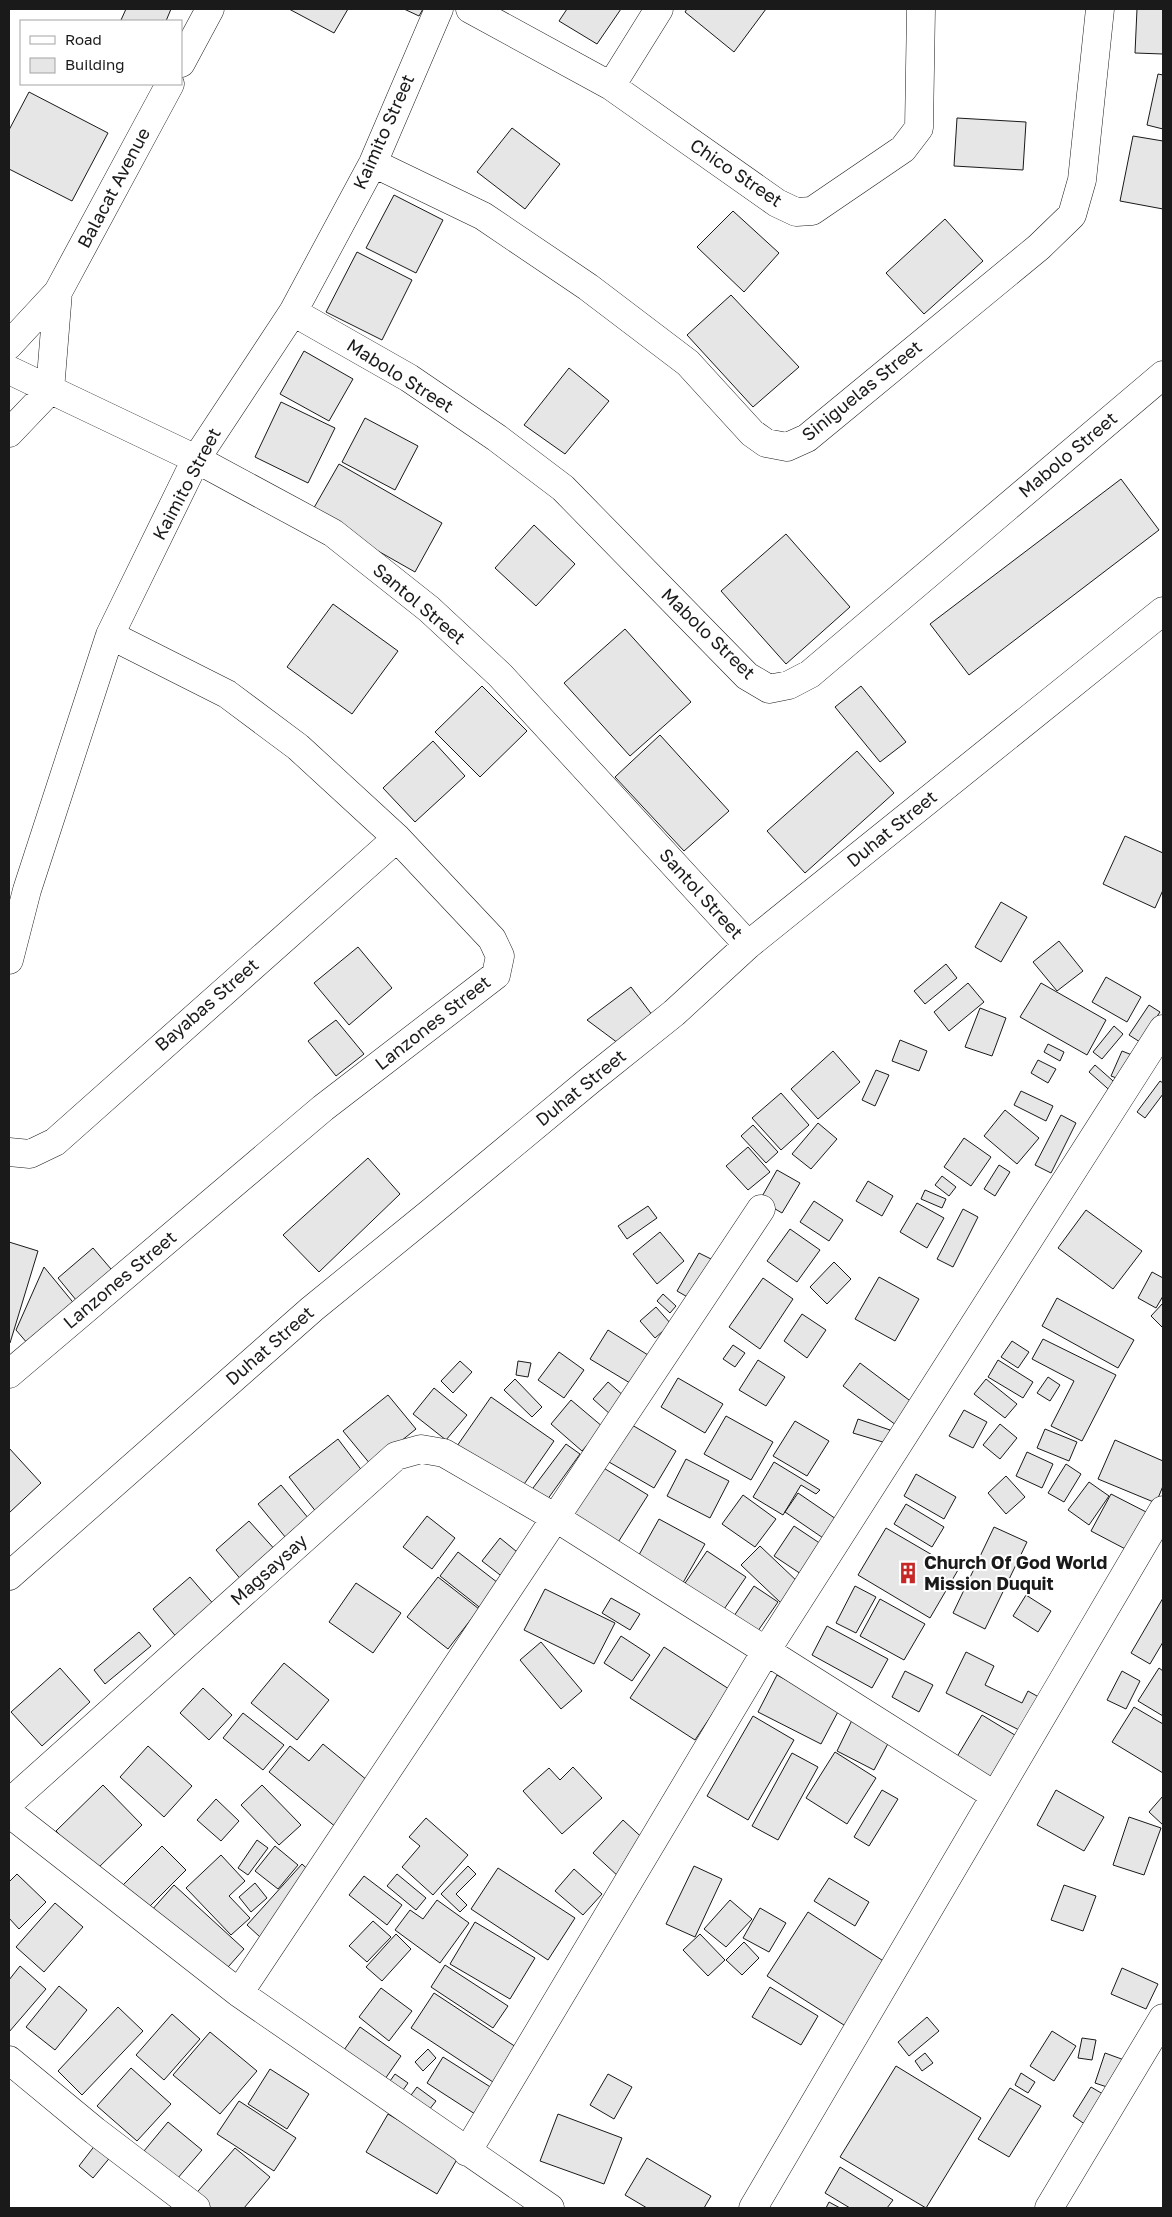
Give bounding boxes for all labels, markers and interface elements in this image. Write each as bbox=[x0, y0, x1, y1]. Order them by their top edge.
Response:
legend bbox=[20, 20, 182, 85]
text: Road bbox=[65, 30, 102, 48]
text: Building bbox=[65, 55, 125, 73]
street label: Kaimito Street bbox=[348, 71, 418, 193]
street label: Balacat Avenue bbox=[72, 124, 154, 252]
street label: Chico Street bbox=[686, 133, 787, 211]
street label: Mabolo Street bbox=[343, 334, 458, 417]
street label: Siniguelas Street bbox=[797, 335, 926, 445]
street label: Mabolo Street bbox=[1014, 407, 1121, 502]
street label: Kaimito Street bbox=[147, 424, 225, 543]
street label: Santol Street bbox=[369, 558, 470, 648]
street label: Mabolo Street bbox=[657, 583, 760, 683]
street label: Duhat Street bbox=[842, 785, 941, 871]
street label: Santol Street bbox=[655, 844, 748, 943]
street label: Bayabas Street bbox=[150, 953, 263, 1055]
street label: Lanzones Street bbox=[370, 970, 495, 1074]
street label: Duhat Street bbox=[531, 1044, 630, 1130]
street label: Lanzones Street bbox=[58, 1226, 180, 1333]
street label: Duhat Street bbox=[221, 1301, 318, 1389]
street label: Magsaysay bbox=[225, 1529, 311, 1609]
place label: Church Of God World Mission Duquit bbox=[924, 1551, 1107, 1594]
building icon: Church Of God World Mission Duquit bbox=[895, 1560, 921, 1586]

